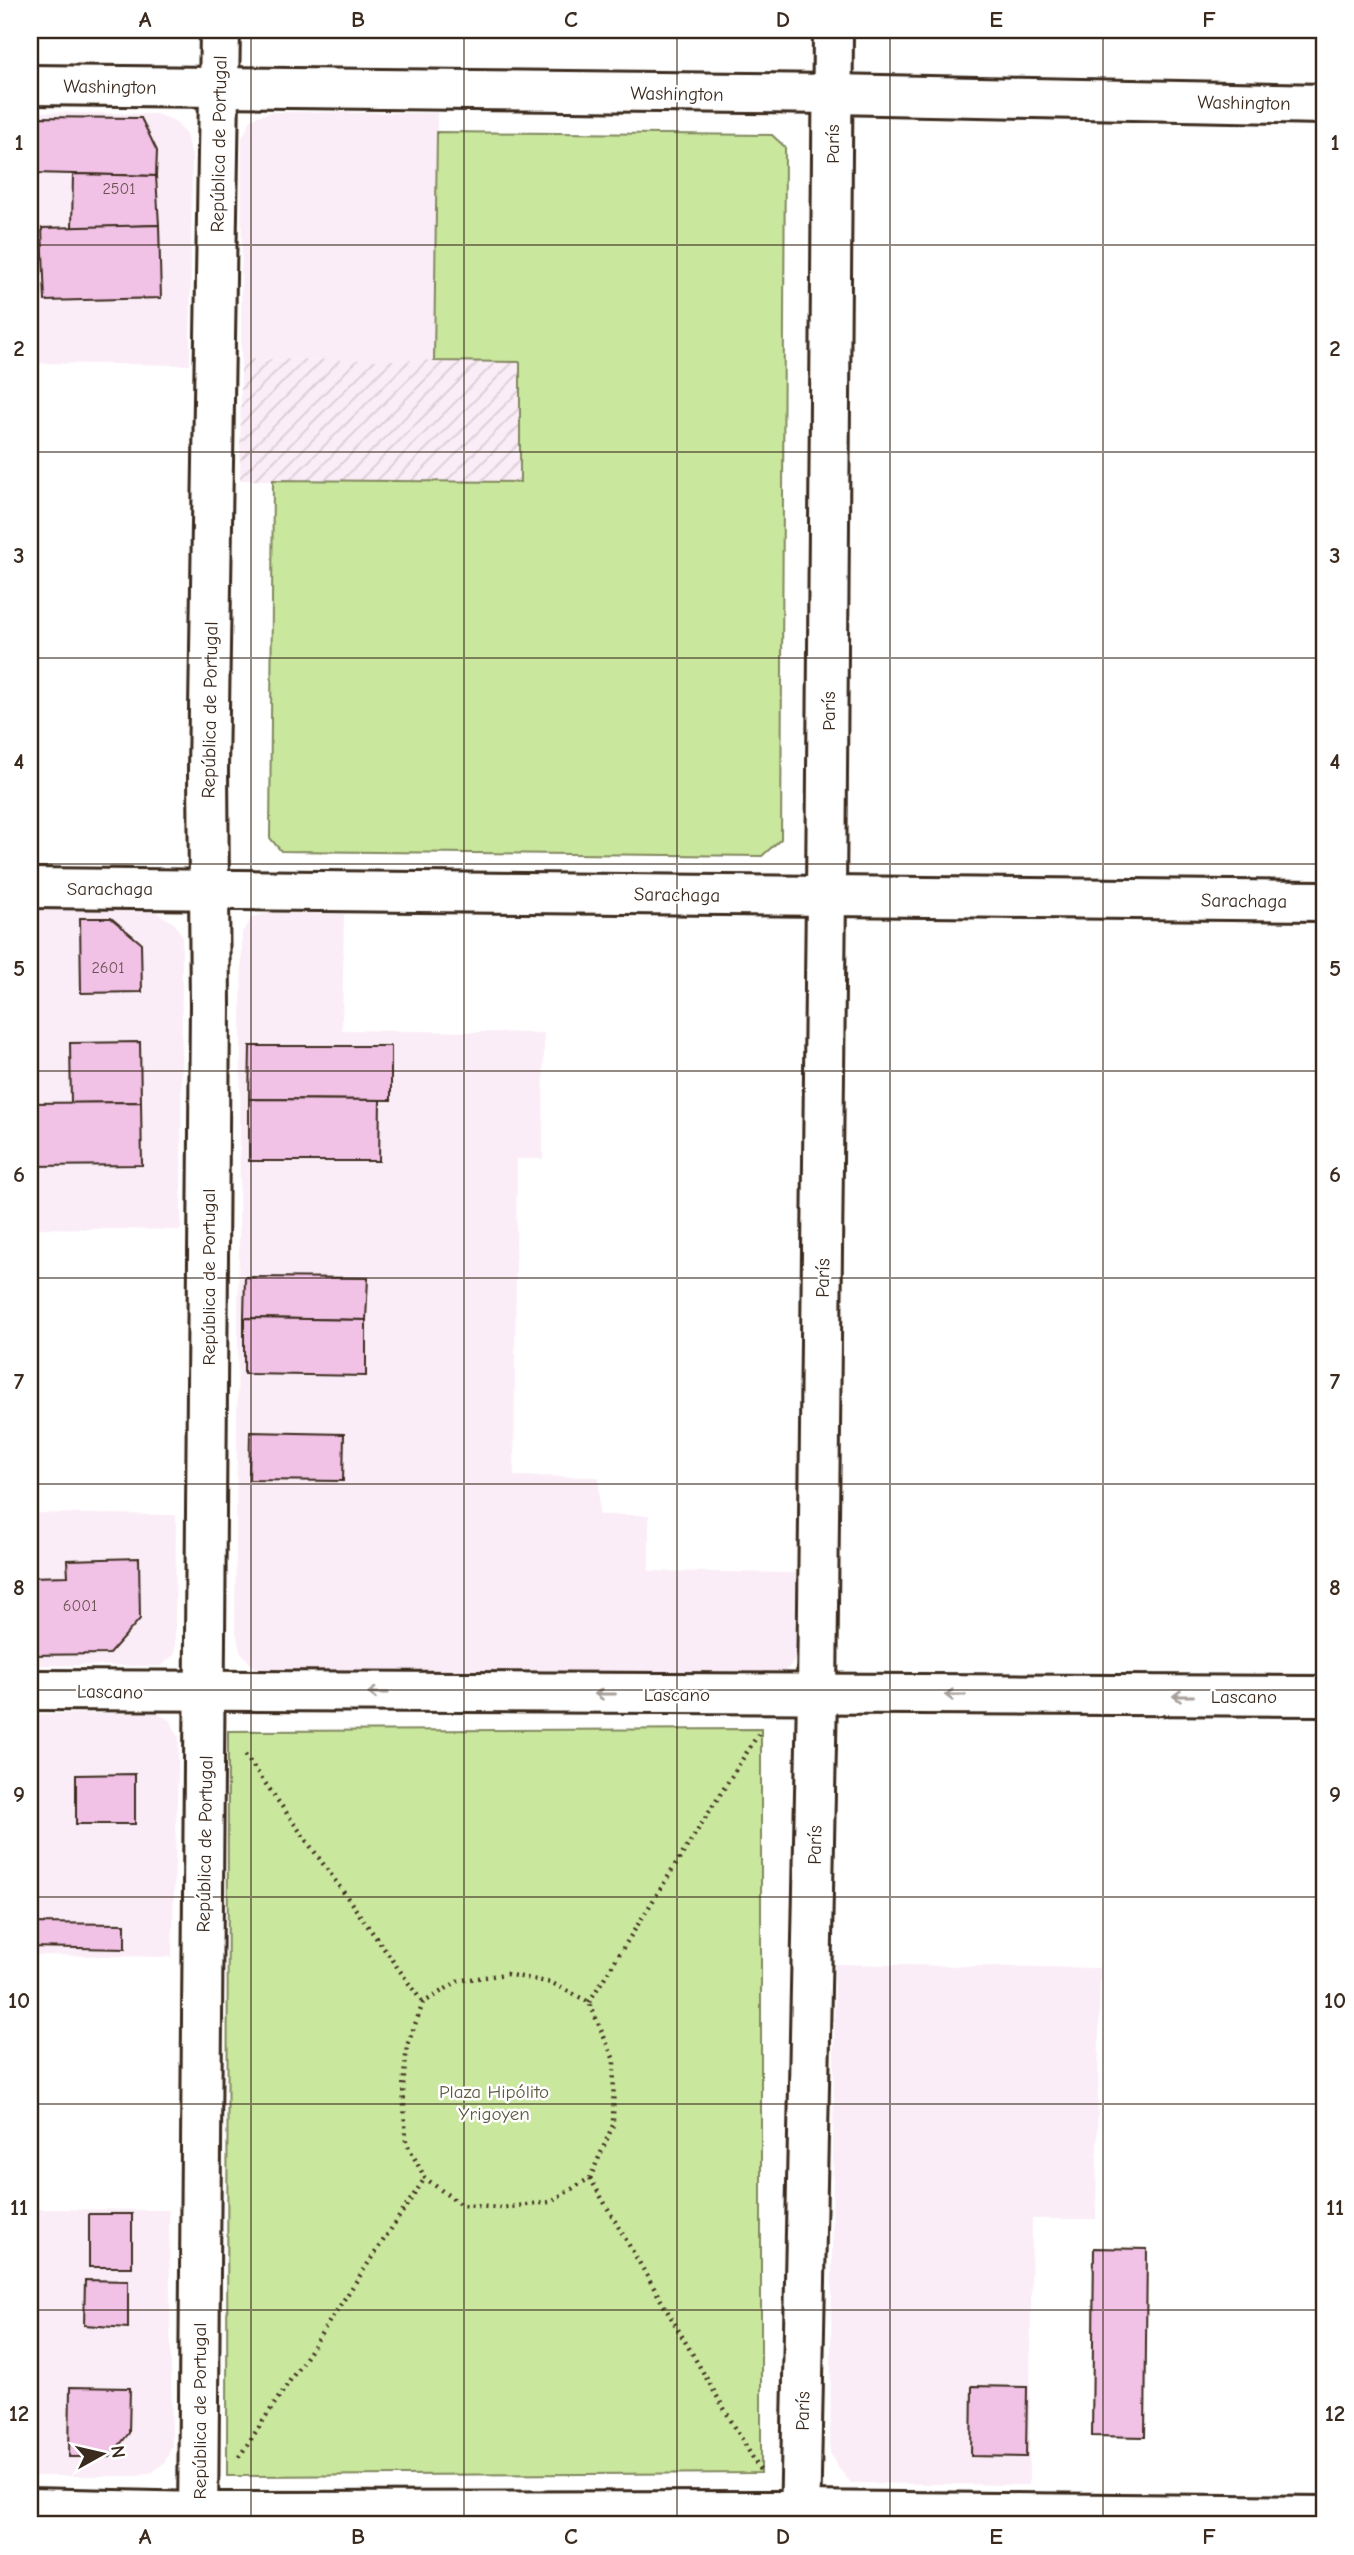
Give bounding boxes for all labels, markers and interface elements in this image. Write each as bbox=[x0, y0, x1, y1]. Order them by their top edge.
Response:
text: A bbox=[139, 6, 152, 33]
text: B bbox=[351, 6, 365, 33]
text: C bbox=[564, 6, 578, 33]
text: D bbox=[776, 6, 790, 33]
text: E bbox=[989, 6, 1003, 33]
text: F bbox=[1202, 6, 1216, 33]
street label: República de Portugal bbox=[206, 55, 232, 233]
street label: Washington bbox=[63, 75, 157, 99]
street label: Washington bbox=[630, 82, 724, 106]
street label: Washington bbox=[1197, 91, 1291, 115]
street label: París bbox=[822, 124, 844, 164]
text: 1 bbox=[14, 129, 24, 156]
text: 1 bbox=[1330, 129, 1340, 156]
house number: 2501 bbox=[102, 180, 136, 198]
text: 2 bbox=[13, 335, 25, 362]
text: 2 bbox=[1329, 335, 1341, 362]
text: 3 bbox=[13, 542, 25, 569]
text: 3 bbox=[1329, 542, 1341, 569]
street label: República de Portugal bbox=[197, 621, 223, 799]
street label: París bbox=[818, 691, 840, 731]
text: 4 bbox=[14, 748, 25, 775]
text: 4 bbox=[1330, 748, 1341, 775]
street label: Sarachaga bbox=[67, 878, 153, 900]
street label: Sarachaga bbox=[634, 883, 720, 907]
street label: Sarachaga bbox=[1201, 889, 1287, 913]
text: 5 bbox=[13, 955, 25, 982]
text: 5 bbox=[1329, 955, 1341, 982]
house number: 2601 bbox=[91, 959, 125, 977]
text: 6 bbox=[13, 1161, 25, 1188]
text: 6 bbox=[1329, 1161, 1341, 1188]
street label: República de Portugal bbox=[198, 1189, 220, 1365]
street label: París bbox=[812, 1258, 834, 1298]
text: 7 bbox=[14, 1368, 25, 1395]
text: 7 bbox=[1330, 1368, 1341, 1395]
text: 8 bbox=[13, 1574, 25, 1601]
text: 8 bbox=[1329, 1574, 1341, 1601]
house number: 6001 bbox=[63, 1597, 97, 1615]
street label: Lascano bbox=[77, 1680, 143, 1704]
street label: Lascano bbox=[644, 1684, 710, 1706]
one-way arrow bbox=[366, 1686, 389, 1700]
street label: Lascano bbox=[1211, 1686, 1277, 1708]
one-way arrow bbox=[594, 1687, 617, 1701]
one-way arrow bbox=[944, 1688, 967, 1702]
one-way arrow bbox=[1171, 1689, 1194, 1703]
street label: República de Portugal bbox=[192, 1755, 218, 1933]
text: 9 bbox=[13, 1781, 25, 1808]
text: 9 bbox=[1329, 1781, 1341, 1808]
street label: París bbox=[804, 1825, 826, 1865]
text: 10 bbox=[8, 1987, 30, 2014]
text: 10 bbox=[1324, 1987, 1346, 2014]
park label: Plaza Hipólito Yrigoyen bbox=[439, 2081, 549, 2125]
text: 11 bbox=[10, 2194, 28, 2221]
text: 11 bbox=[1326, 2194, 1344, 2221]
street label: República de Portugal bbox=[189, 2323, 211, 2499]
street label: París bbox=[792, 2391, 814, 2431]
text: 12 bbox=[9, 2400, 29, 2427]
text: 12 bbox=[1325, 2400, 1345, 2427]
north arrow bbox=[66, 2418, 136, 2488]
text: N bbox=[106, 2444, 130, 2459]
text: A bbox=[139, 2523, 152, 2550]
text: B bbox=[351, 2523, 365, 2550]
text: C bbox=[564, 2523, 578, 2550]
text: D bbox=[776, 2523, 790, 2550]
text: E bbox=[989, 2523, 1003, 2550]
text: F bbox=[1202, 2523, 1216, 2550]

